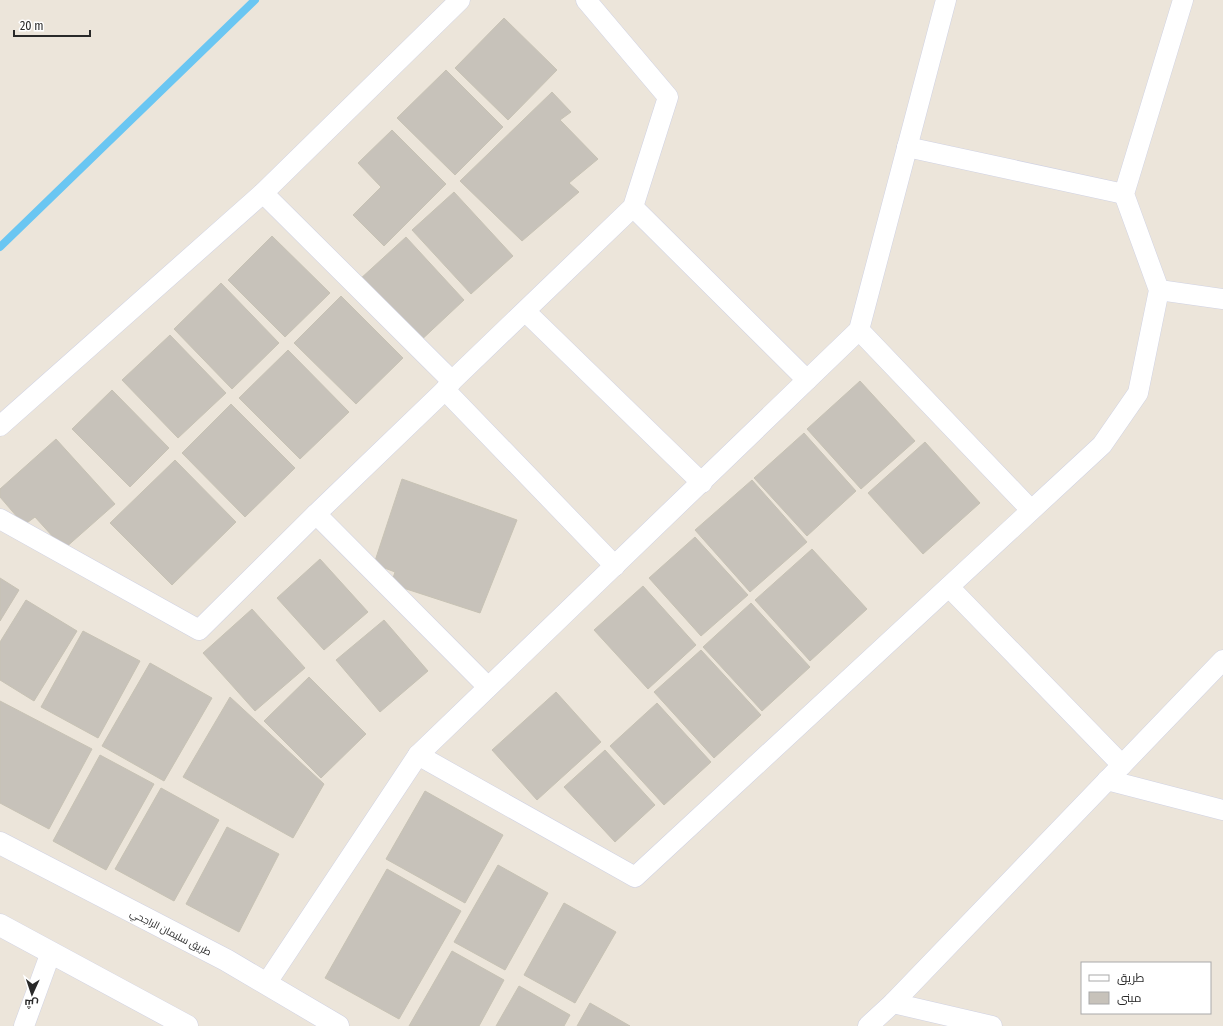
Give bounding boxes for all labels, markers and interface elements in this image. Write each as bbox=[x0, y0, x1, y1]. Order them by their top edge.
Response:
scale bar bbox=[14, 12, 90, 38]
text: 20 m bbox=[20, 19, 44, 33]
street label: طريق سليمان الراجحي bbox=[127, 907, 213, 960]
legend bbox=[1081, 962, 1211, 1014]
text: طريق bbox=[1117, 971, 1145, 985]
north arrow bbox=[12, 974, 52, 1014]
text: مبنى bbox=[1117, 991, 1142, 1005]
text: ش bbox=[24, 997, 39, 1010]

